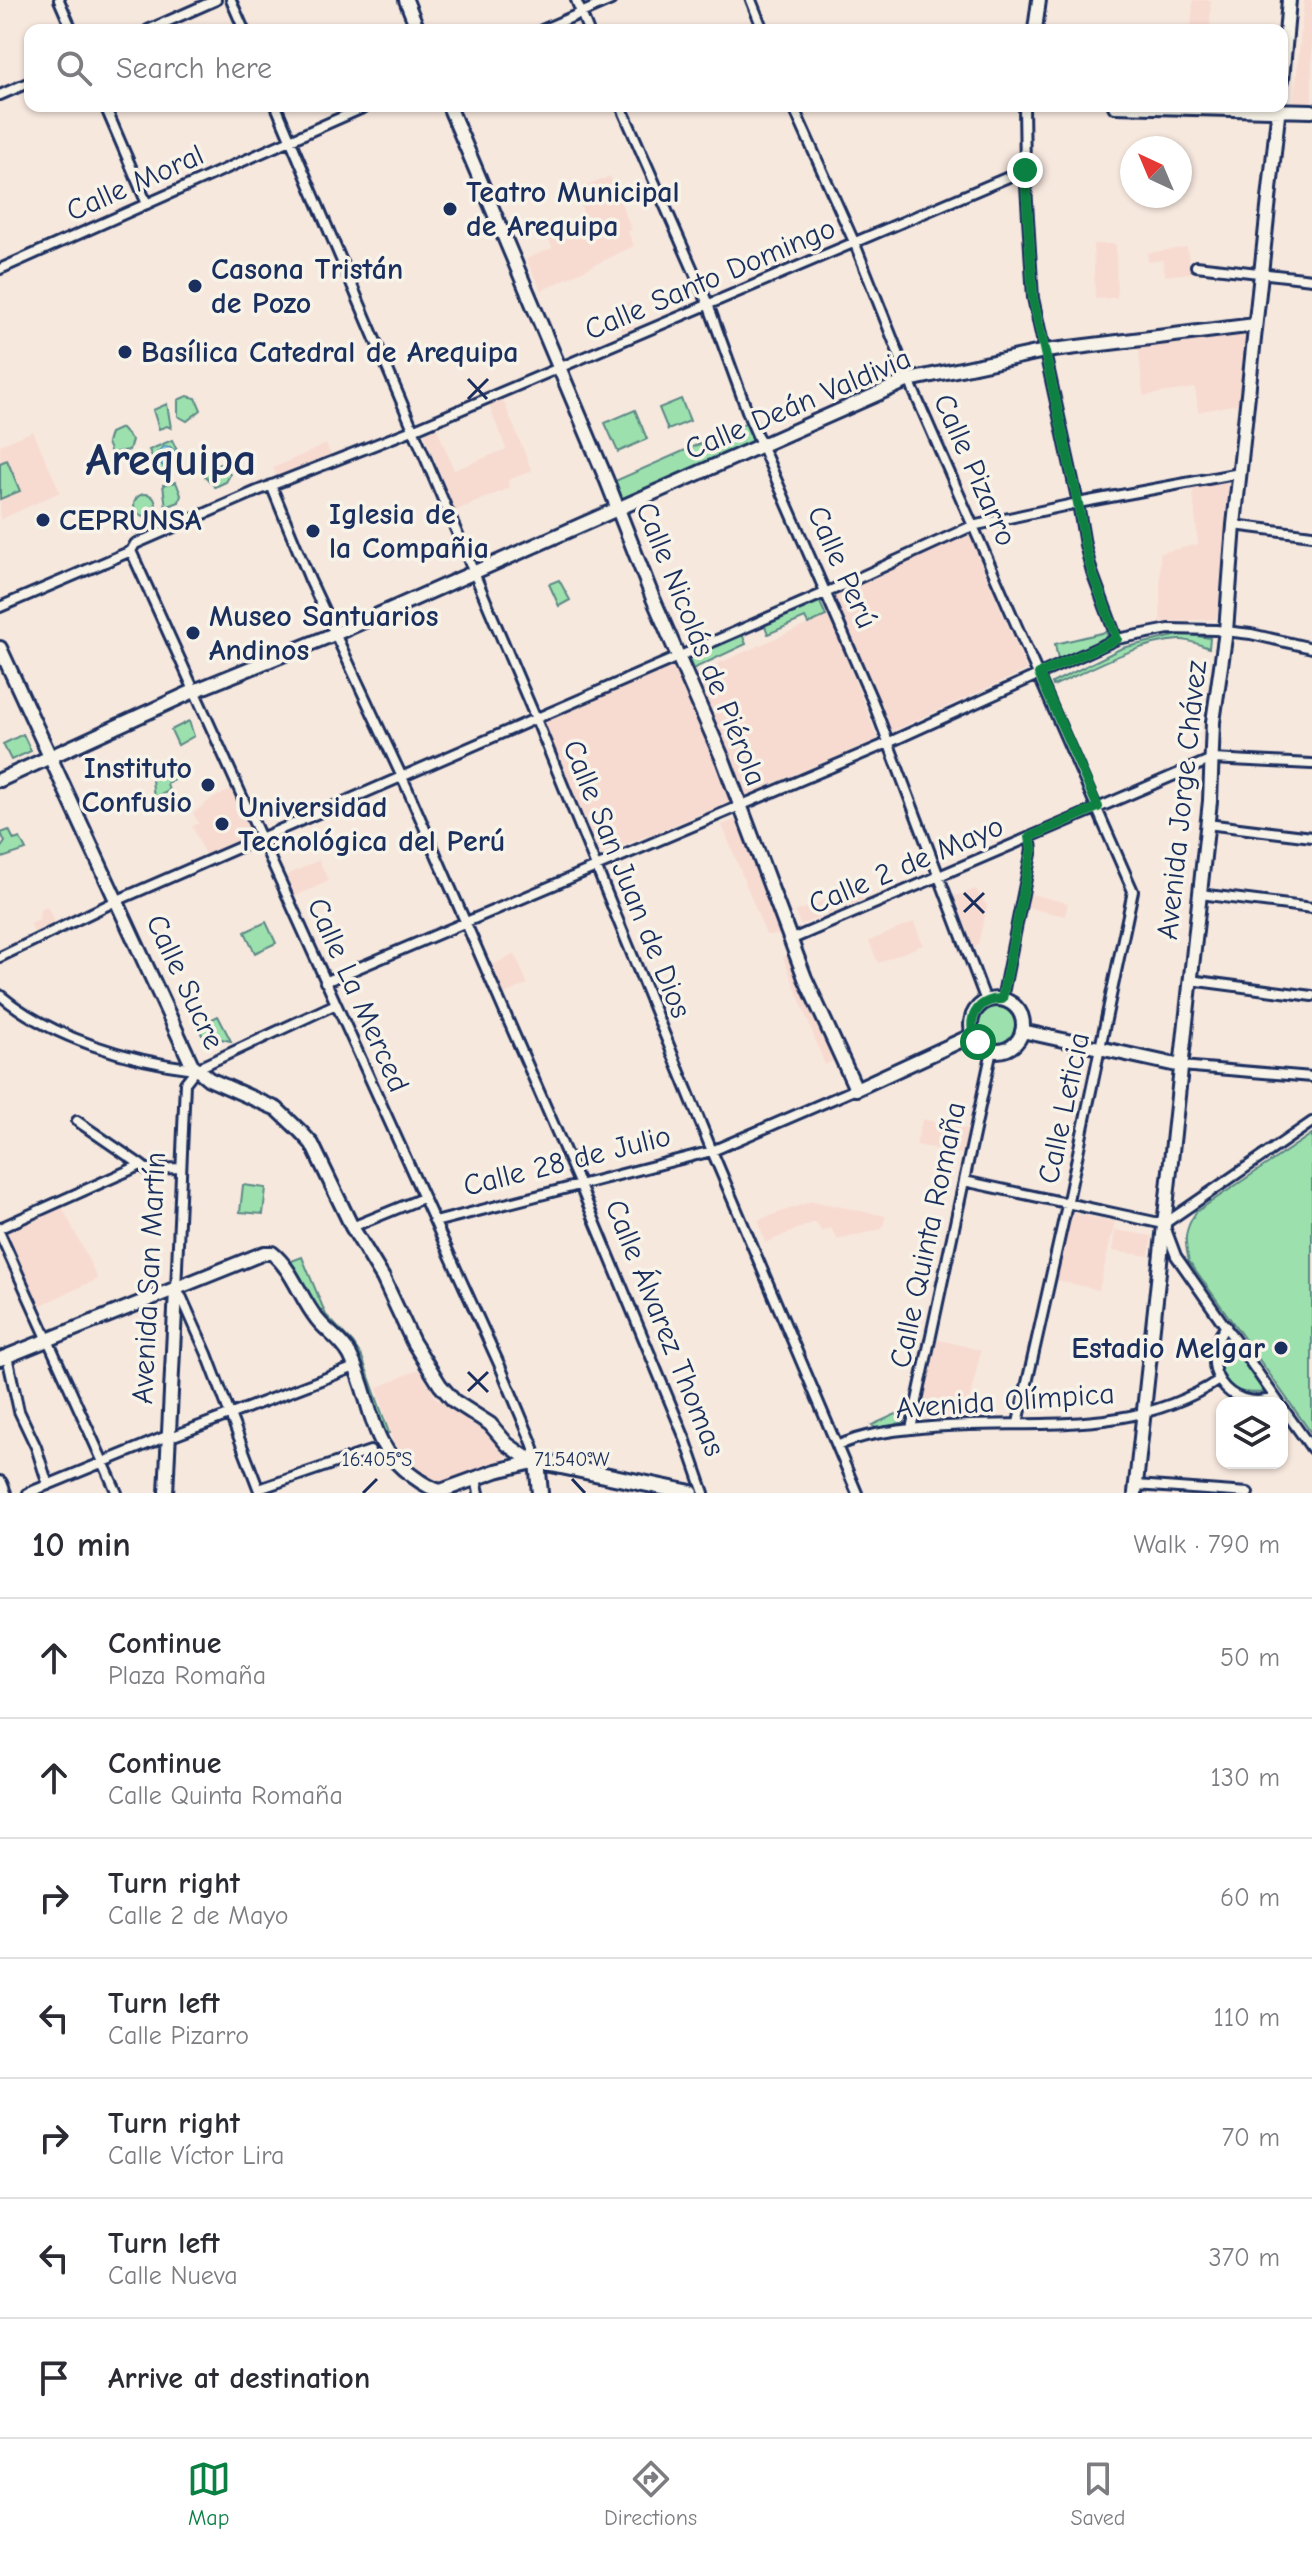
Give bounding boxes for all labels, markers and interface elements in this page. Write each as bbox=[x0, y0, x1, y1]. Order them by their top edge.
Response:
search box bbox=[24, 24, 1288, 112]
icon: search bbox=[52, 46, 96, 90]
text: Search here bbox=[116, 51, 272, 86]
north arrow bbox=[1120, 136, 1192, 208]
street label: Calle Moral bbox=[61, 137, 209, 229]
route end bbox=[1007, 152, 1043, 188]
place label: Teatro Municipal de Arequipa bbox=[466, 175, 680, 244]
marker: Teatro Municipal de Arequipa bbox=[441, 200, 459, 218]
street label: Calle Santo Domingo bbox=[579, 210, 841, 348]
place label: Casona Tristán de Pozo bbox=[211, 252, 403, 321]
marker: Casona Tristán de Pozo bbox=[186, 277, 204, 295]
place label: Basílica Catedral de Arequipa bbox=[141, 335, 519, 370]
street label: Calle Deán Valdivia bbox=[680, 341, 916, 467]
marker: Basílica Catedral de Arequipa bbox=[116, 343, 134, 361]
street label: Calle Pizarro bbox=[926, 389, 1024, 551]
district label: Arequipa bbox=[86, 434, 256, 487]
place label: Iglesia de la Compañia bbox=[329, 497, 489, 566]
street label: Calle Nicolás de Piérola bbox=[628, 497, 774, 791]
street label: Calle Perú bbox=[800, 501, 884, 633]
place label: CEPRUNSA bbox=[59, 503, 202, 538]
marker: CEPRUNSA bbox=[34, 511, 52, 529]
marker: Iglesia de la Compañia bbox=[304, 522, 322, 540]
place label: Museo Santuarios Andinos bbox=[209, 599, 439, 668]
marker: Museo Santuarios Andinos bbox=[184, 624, 202, 642]
street label: Avenida Jorge Chávez bbox=[1150, 659, 1214, 941]
street label: Calle San Juan de Dios bbox=[555, 735, 699, 1023]
place label: Instituto Confusio bbox=[81, 751, 192, 820]
marker: Instituto Confusio bbox=[199, 776, 217, 794]
place label: Universidad Tecnológica del Perú bbox=[238, 790, 505, 859]
street label: Calle 2 de Mayo bbox=[803, 808, 1009, 922]
marker: Universidad Tecnológica del Perú bbox=[213, 815, 231, 833]
street label: Calle La Merced bbox=[300, 893, 416, 1097]
street label: Calle Sucre bbox=[139, 909, 231, 1055]
route start bbox=[960, 1024, 996, 1060]
street label: Calle Leticia bbox=[1031, 1029, 1097, 1187]
street label: Calle Quinta Romaña bbox=[883, 1099, 973, 1371]
street label: Calle 28 de Julio bbox=[460, 1118, 674, 1204]
street label: Avenida San Martín bbox=[125, 1151, 173, 1405]
street label: Calle Álvarez Thomas bbox=[598, 1194, 733, 1461]
place label: Estadio Melgar bbox=[1071, 1331, 1265, 1366]
marker: Estadio Melgar bbox=[1272, 1339, 1290, 1357]
street label: Avenida Olímpica bbox=[894, 1376, 1116, 1426]
map controls bbox=[1216, 1397, 1288, 1469]
button: layers bbox=[1216, 1397, 1288, 1469]
text: 16.405°S bbox=[342, 1448, 412, 1471]
text: 71.540°W bbox=[534, 1448, 610, 1471]
text: 10 min bbox=[32, 1525, 131, 1565]
text: Walk · 790 m bbox=[1134, 1530, 1280, 1560]
text: Continue bbox=[108, 1626, 222, 1661]
icon: ahead bbox=[32, 1636, 76, 1680]
text: 50 m bbox=[1220, 1643, 1280, 1673]
text: Plaza Romaña bbox=[108, 1661, 266, 1691]
text: Continue bbox=[108, 1746, 222, 1781]
icon: ahead bbox=[32, 1756, 76, 1800]
text: 130 m bbox=[1211, 1763, 1280, 1793]
text: Calle Quinta Romaña bbox=[108, 1781, 343, 1811]
text: Turn right bbox=[108, 1866, 240, 1901]
icon: right bbox=[32, 1876, 76, 1920]
text: 60 m bbox=[1220, 1883, 1280, 1913]
text: Calle 2 de Mayo bbox=[108, 1901, 288, 1931]
text: Turn left bbox=[108, 1986, 220, 2021]
icon: left bbox=[32, 1996, 76, 2040]
text: 110 m bbox=[1213, 2003, 1280, 2033]
text: Calle Pizarro bbox=[108, 2021, 249, 2051]
text: Turn right bbox=[108, 2106, 240, 2141]
icon: right bbox=[32, 2116, 76, 2160]
text: 70 m bbox=[1222, 2123, 1280, 2153]
text: Calle Víctor Lira bbox=[108, 2141, 284, 2171]
text: Turn left bbox=[108, 2226, 220, 2261]
icon: left bbox=[32, 2236, 76, 2280]
text: 370 m bbox=[1209, 2243, 1280, 2273]
text: Calle Nueva bbox=[108, 2261, 238, 2291]
icon: arrive bbox=[32, 2356, 76, 2400]
text: Arrive at destination bbox=[108, 2361, 370, 2396]
tab: Map bbox=[187, 2457, 231, 2531]
tab: Directions bbox=[604, 2457, 697, 2531]
tab: Saved bbox=[1070, 2457, 1125, 2531]

